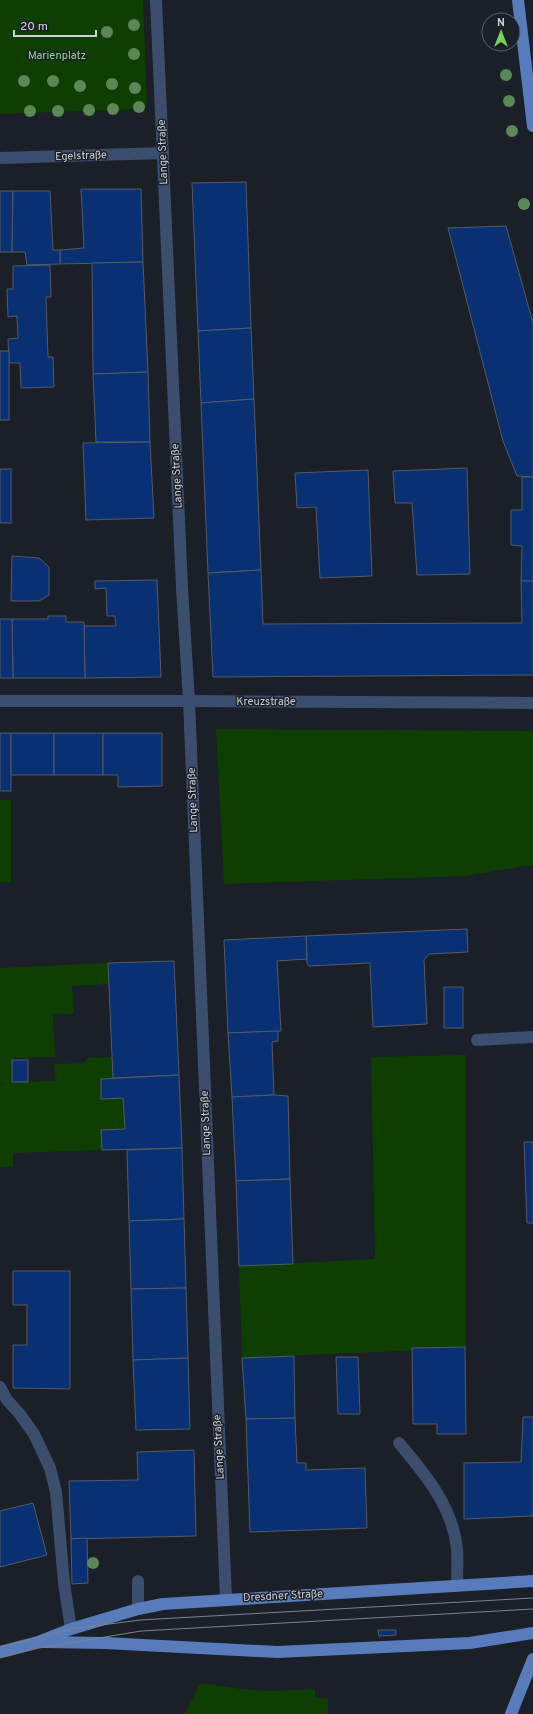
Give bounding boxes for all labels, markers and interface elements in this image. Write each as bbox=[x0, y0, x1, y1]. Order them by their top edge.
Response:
scale bar bbox=[14, 12, 96, 38]
north arrow bbox=[481, 12, 521, 52]
text: N bbox=[497, 16, 505, 30]
text: 20 m bbox=[20, 19, 48, 35]
park label: Marienplatz bbox=[28, 49, 86, 63]
street label: Lange Straße bbox=[155, 119, 171, 185]
street label: Egelstraße bbox=[55, 148, 107, 164]
street label: Lange Straße bbox=[168, 443, 186, 509]
street label: Kreuzstraße bbox=[236, 695, 296, 709]
street label: Lange Straße bbox=[185, 767, 201, 833]
street label: Lange Straße bbox=[198, 1090, 214, 1156]
street label: Lange Straße bbox=[210, 1414, 228, 1480]
street label: Dresdner Straße bbox=[243, 1587, 323, 1605]

